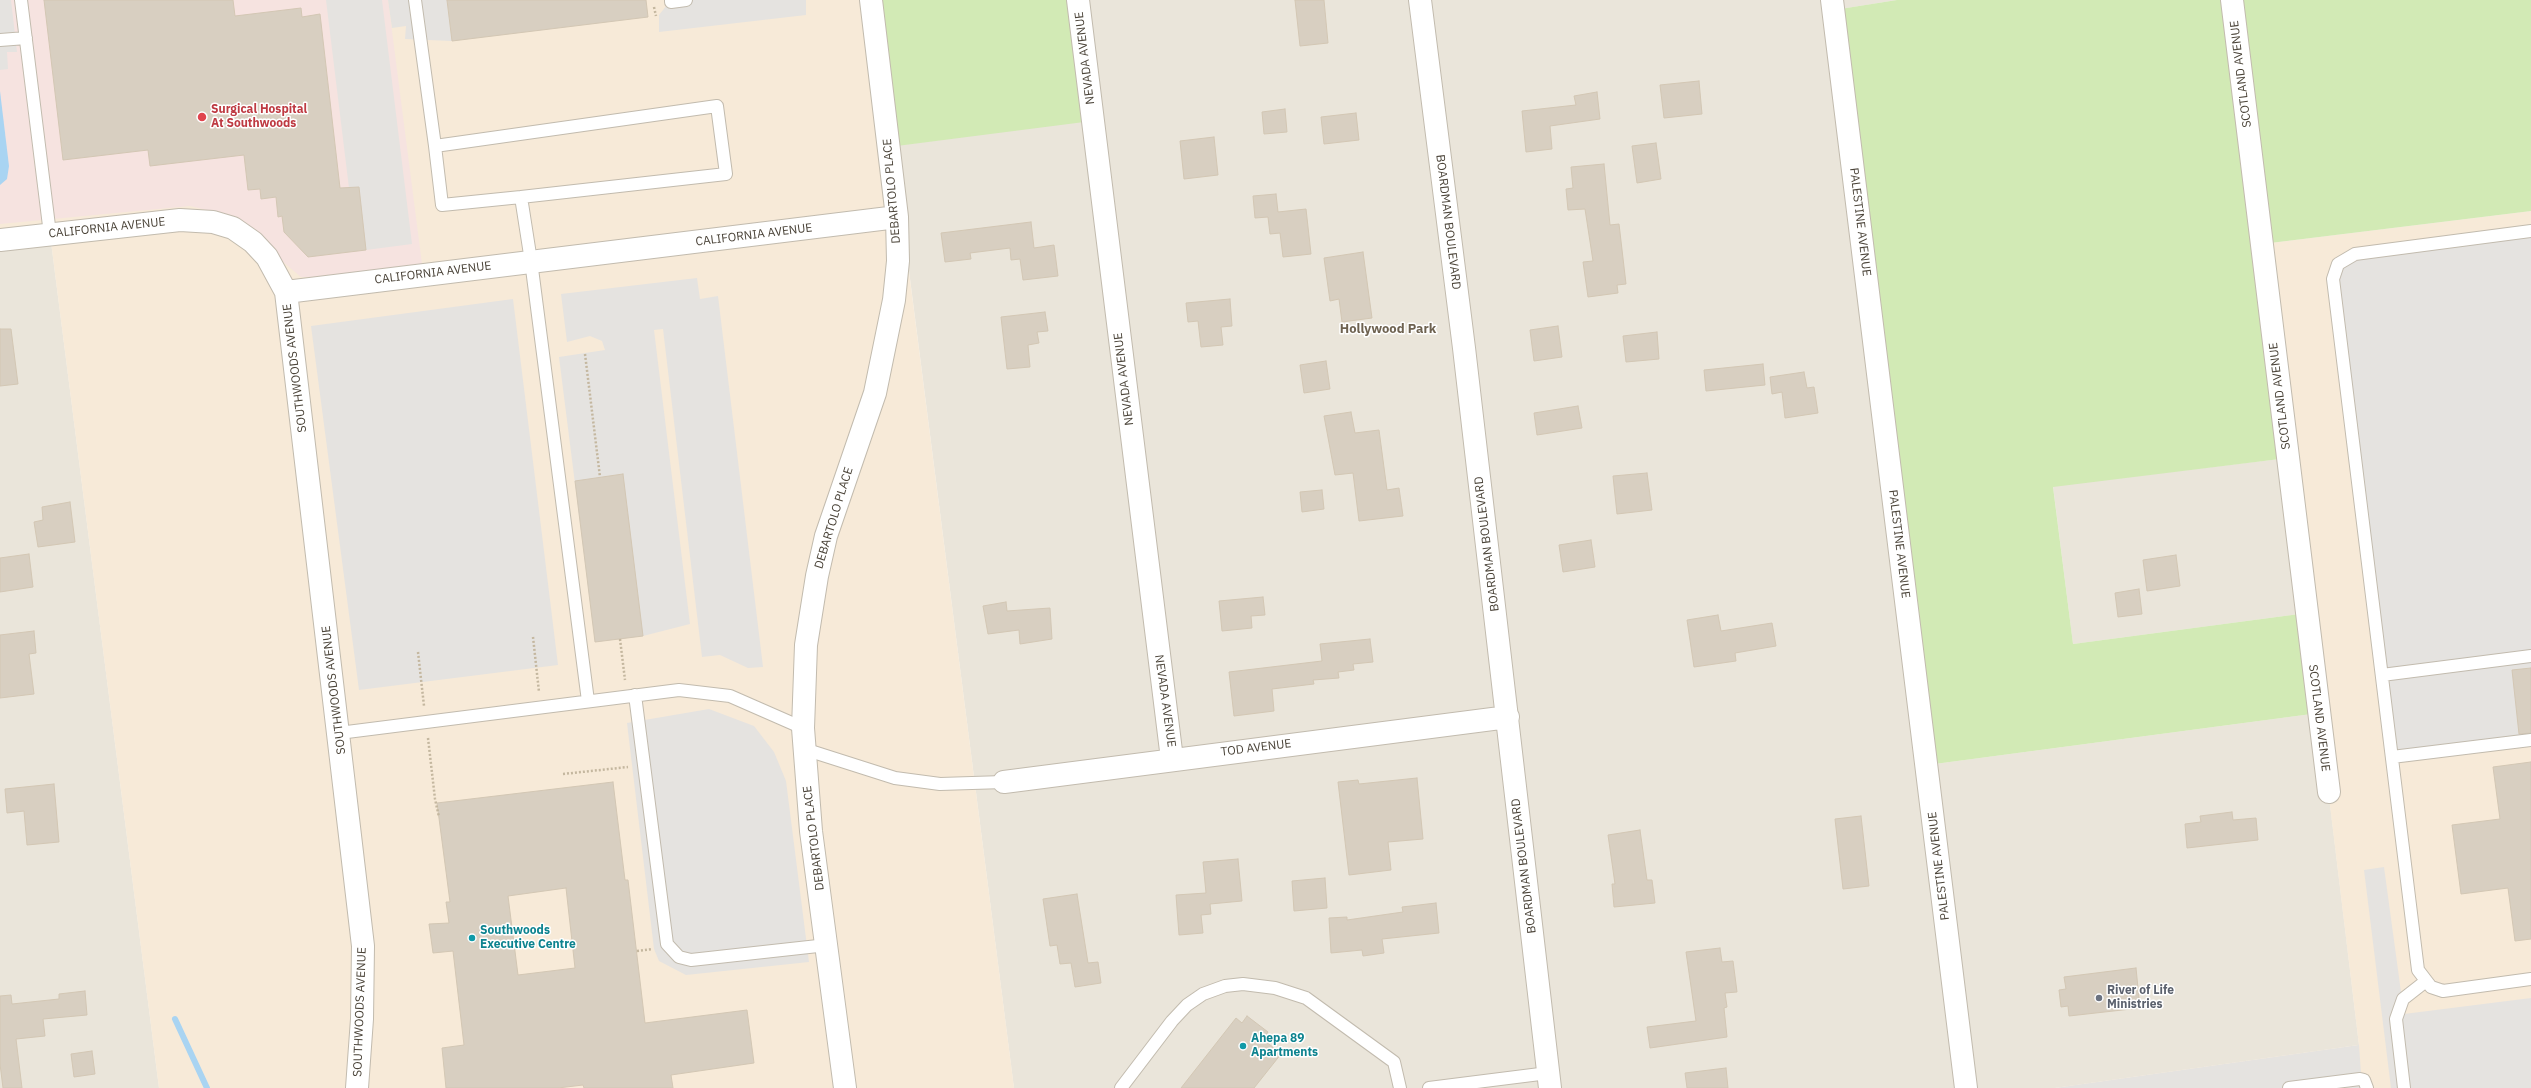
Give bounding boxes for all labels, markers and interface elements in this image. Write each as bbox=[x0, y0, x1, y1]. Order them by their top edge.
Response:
street label: NEVADA AVENUE bbox=[1072, 11, 1098, 105]
street label: SCOTLAND AVENUE bbox=[2227, 20, 2255, 128]
place label: Surgical Hospital At Southwoods bbox=[211, 103, 307, 131]
marker: Surgical Hospital At Southwoods bbox=[196, 111, 208, 123]
street label: DEBARTOLO PLACE bbox=[880, 138, 904, 244]
street label: BOARDMAN BOULEVARD bbox=[1433, 154, 1463, 290]
street label: PALESTINE AVENUE bbox=[1846, 167, 1874, 277]
street label: CALIFORNIA AVENUE bbox=[48, 215, 166, 241]
street label: CALIFORNIA AVENUE bbox=[695, 221, 813, 249]
street label: CALIFORNIA AVENUE bbox=[374, 259, 492, 287]
street label: SOUTHWOODS AVENUE bbox=[280, 303, 310, 433]
district label: Hollywood Park bbox=[1340, 321, 1436, 337]
street label: NEVADA AVENUE bbox=[1111, 332, 1137, 426]
street label: SCOTLAND AVENUE bbox=[2266, 342, 2294, 450]
street label: DEBARTOLO PLACE bbox=[812, 465, 856, 571]
street label: BOARDMAN BOULEVARD bbox=[1472, 476, 1502, 612]
street label: PALESTINE AVENUE bbox=[1885, 489, 1913, 599]
street label: SOUTHWOODS AVENUE bbox=[319, 625, 349, 755]
street label: NEVADA AVENUE bbox=[1151, 654, 1179, 748]
street label: SCOTLAND AVENUE bbox=[2305, 664, 2333, 772]
street label: TOD AVENUE bbox=[1220, 737, 1292, 759]
street label: DEBARTOLO PLACE bbox=[800, 785, 828, 891]
street label: BOARDMAN BOULEVARD bbox=[1509, 798, 1539, 934]
street label: PALESTINE AVENUE bbox=[1925, 811, 1953, 921]
place label: Southwoods Executive Centre bbox=[480, 924, 576, 952]
marker: Southwoods Executive Centre bbox=[467, 933, 477, 943]
street label: SOUTHWOODS AVENUE bbox=[351, 947, 369, 1077]
place label: River of Life Ministries bbox=[2107, 984, 2174, 1012]
marker: River of Life Ministries bbox=[2094, 993, 2104, 1003]
place label: Ahepa 89 Apartments bbox=[1251, 1032, 1318, 1060]
marker: Ahepa 89 Apartments bbox=[1238, 1041, 1248, 1051]

